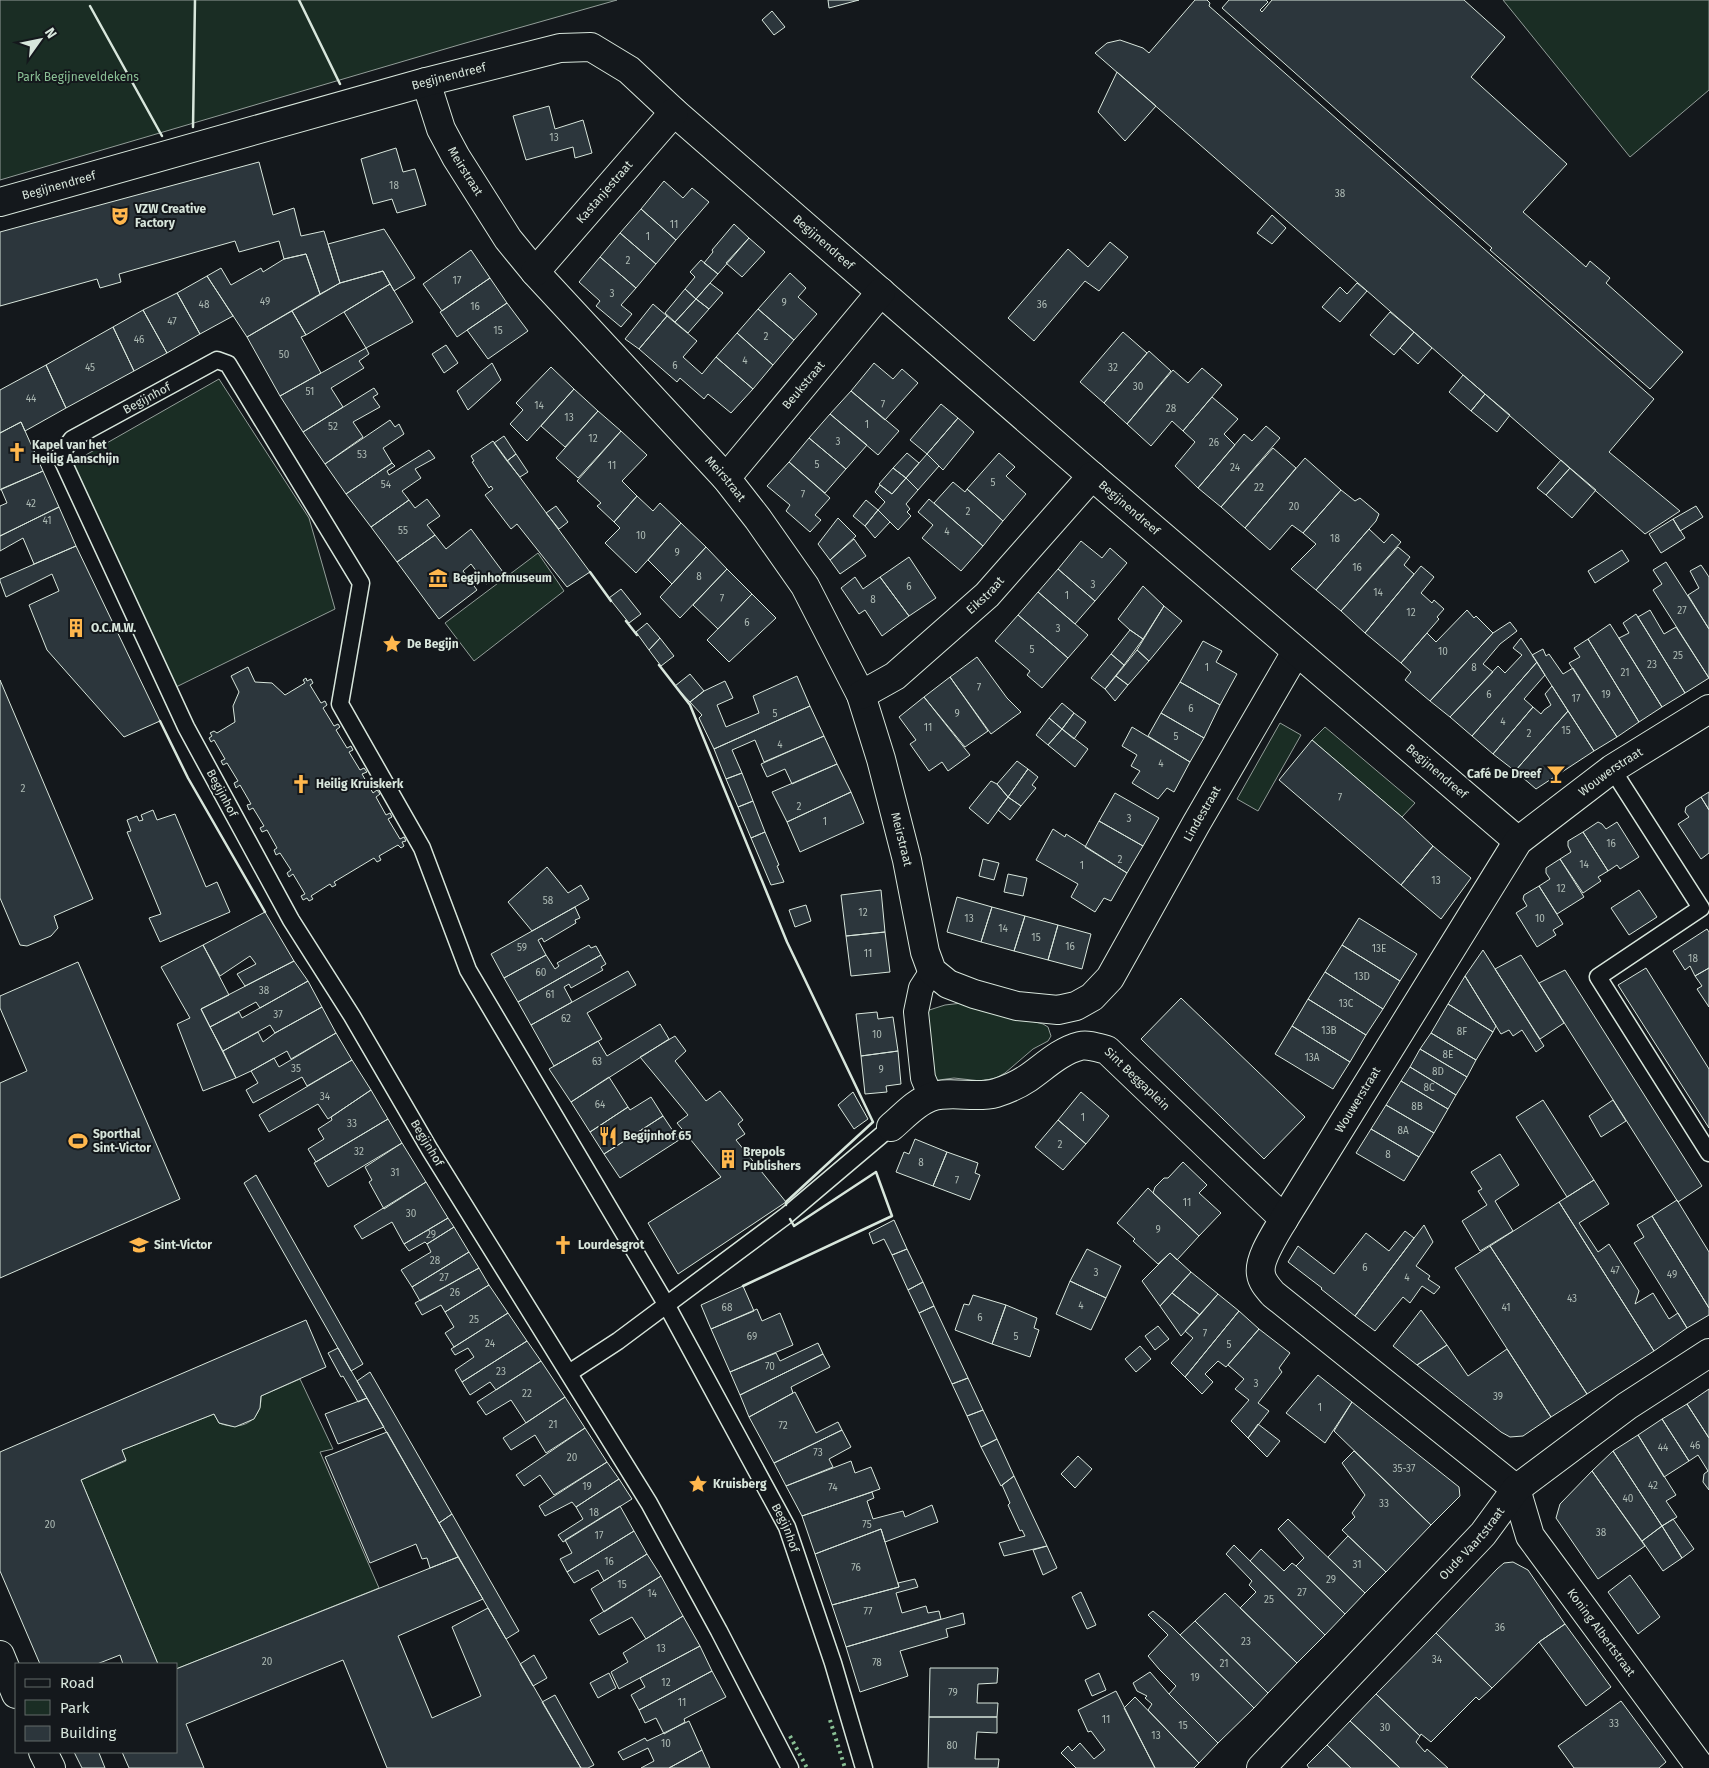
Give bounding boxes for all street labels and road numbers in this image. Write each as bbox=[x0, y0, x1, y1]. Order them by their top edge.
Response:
street label: Begijnendreef bbox=[410, 60, 488, 93]
street label: Meirstraat bbox=[445, 144, 486, 199]
street label: Kastanjestraat bbox=[574, 157, 636, 226]
street label: Begijnendreef bbox=[20, 168, 98, 203]
street label: Begijnendreef bbox=[790, 212, 857, 273]
street label: Beukstraat bbox=[779, 358, 828, 412]
street label: Begijnhof bbox=[121, 379, 174, 417]
street label: Meirstraat bbox=[702, 453, 749, 505]
street label: Begijnendreef bbox=[1096, 478, 1163, 539]
street label: Eikstraat bbox=[963, 573, 1007, 617]
street label: Begijnendreef bbox=[1403, 741, 1471, 802]
street label: Wouwerstraat bbox=[1576, 744, 1646, 799]
street label: Begijnhof bbox=[204, 767, 241, 820]
street label: Lindestraat bbox=[1181, 783, 1224, 844]
street label: Meirstraat bbox=[888, 811, 915, 868]
street label: Sint Beggaplein bbox=[1102, 1045, 1173, 1113]
street label: Wouwerstraat bbox=[1332, 1064, 1384, 1135]
street label: Begijnhof bbox=[408, 1117, 447, 1170]
street label: Begijnhof bbox=[769, 1501, 802, 1555]
street label: Oude Vaartstraat bbox=[1436, 1504, 1508, 1583]
street label: Koning Albertstraat bbox=[1564, 1586, 1638, 1680]

